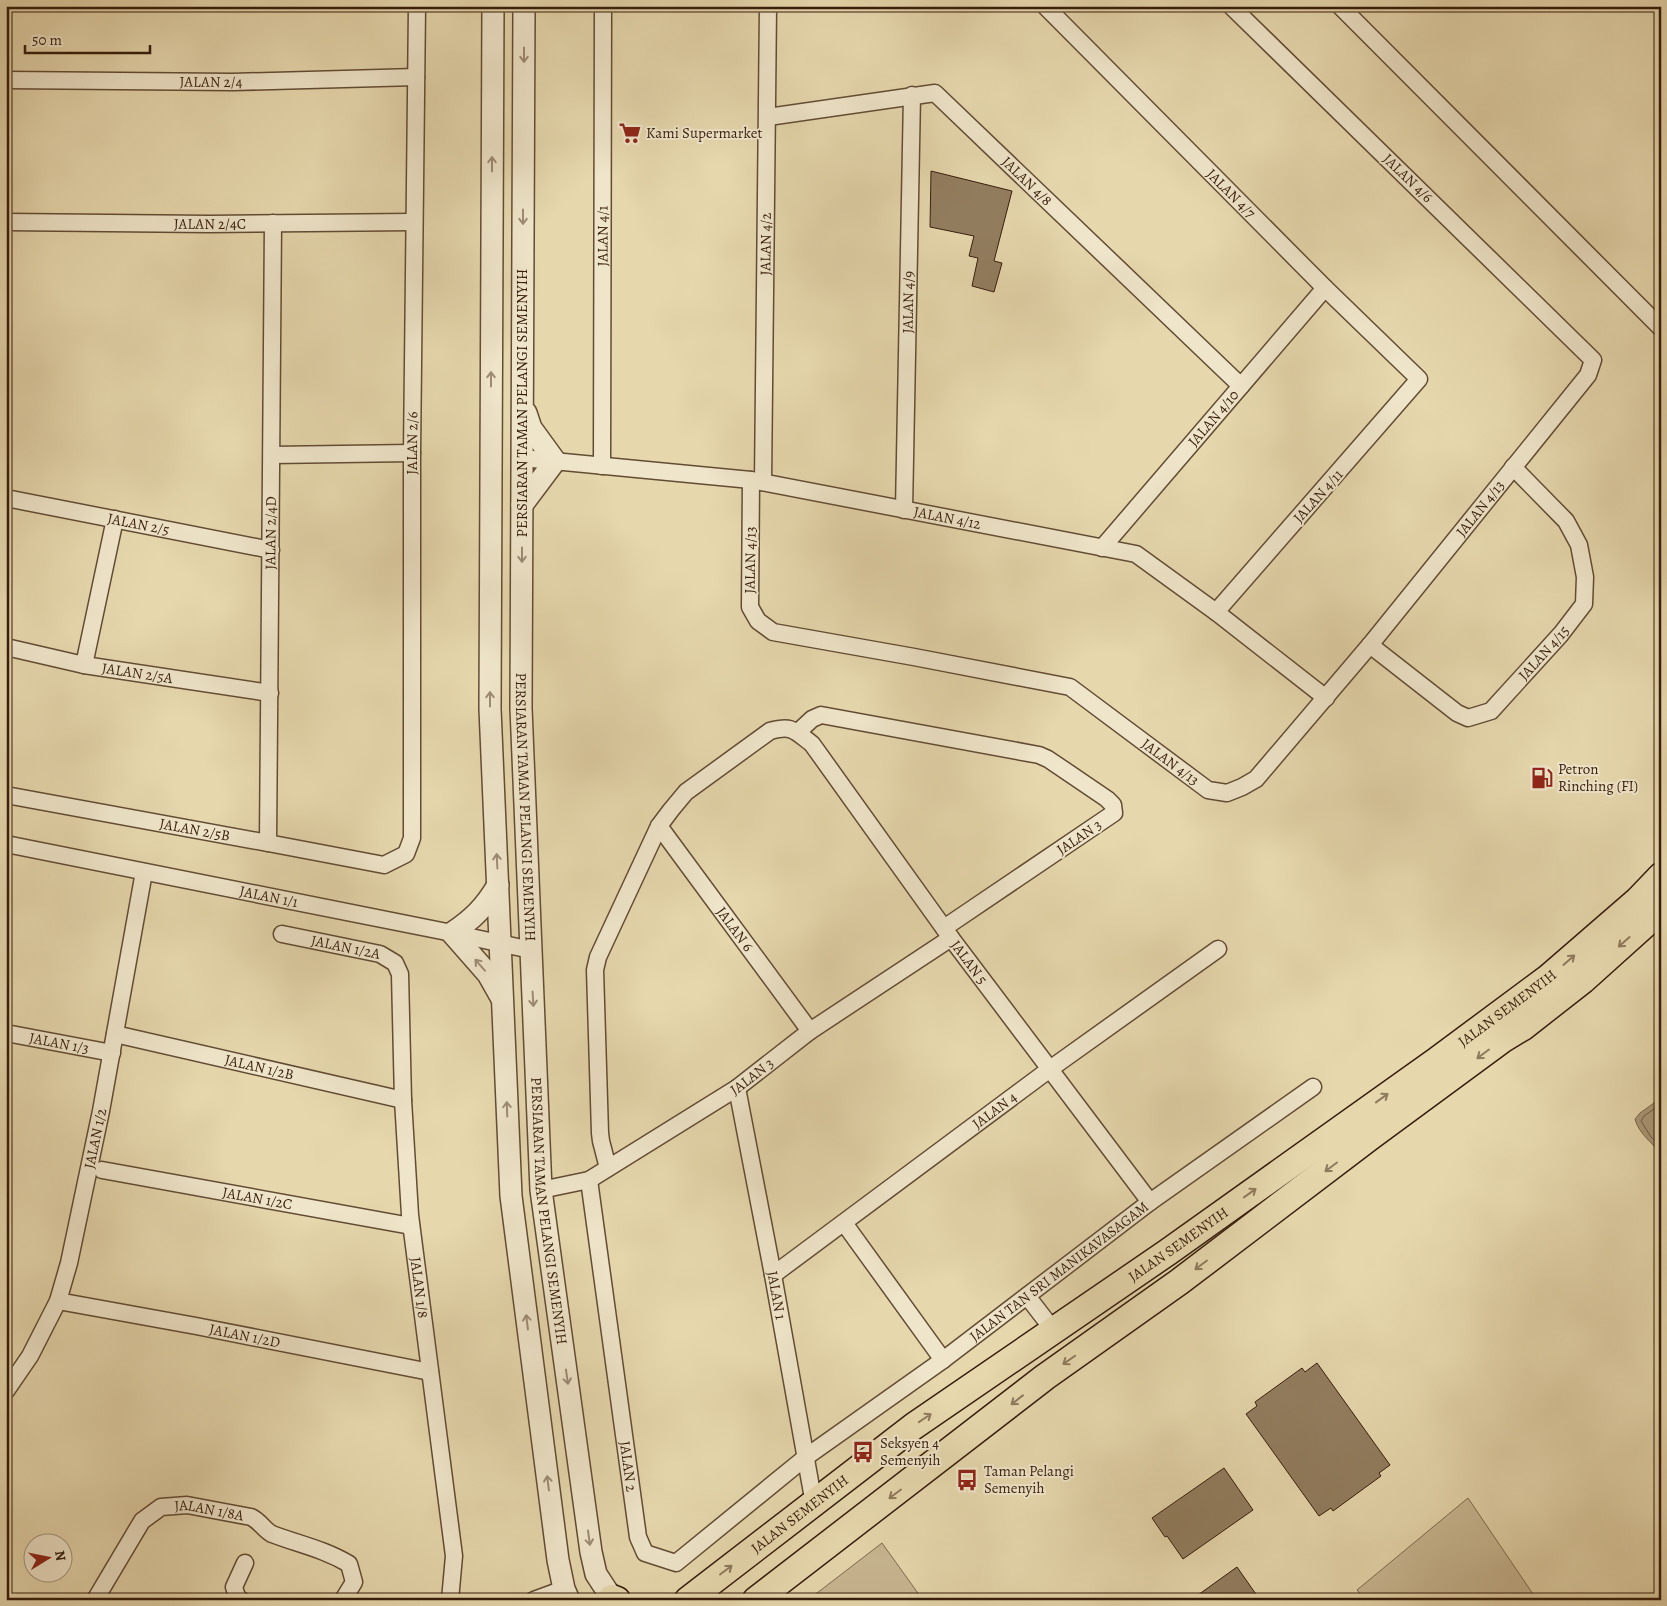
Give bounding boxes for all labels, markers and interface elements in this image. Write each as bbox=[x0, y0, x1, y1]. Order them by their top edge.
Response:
scale bar bbox=[25, 22, 150, 54]
text: 50 m bbox=[32, 30, 62, 50]
one-way arrow bbox=[519, 46, 529, 63]
street label: JALAN 2/4 bbox=[179, 72, 243, 92]
supermarket icon: Kami Supermarket bbox=[617, 120, 643, 146]
place label: Kami Supermarket bbox=[646, 123, 762, 143]
street label: JALAN 4/6 bbox=[1379, 149, 1438, 207]
street label: JALAN 4/8 bbox=[997, 152, 1057, 210]
one-way arrow bbox=[487, 156, 497, 172]
street label: JALAN 4/7 bbox=[1202, 164, 1260, 223]
street label: JALAN 4/1 bbox=[592, 206, 613, 266]
one-way arrow bbox=[518, 209, 528, 225]
street label: JALAN 4/2 bbox=[755, 212, 776, 276]
street label: JALAN 2/4C bbox=[174, 214, 246, 234]
street label: PERSIARAN TAMAN PELANGI SEMENYIH bbox=[512, 269, 532, 537]
street label: JALAN 4/9 bbox=[897, 270, 919, 334]
one-way arrow bbox=[486, 371, 496, 387]
street label: JALAN 4/10 bbox=[1183, 386, 1243, 451]
street label: JALAN 2/6 bbox=[402, 411, 422, 475]
street label: JALAN 4/11 bbox=[1288, 465, 1348, 527]
street label: JALAN 4/13 bbox=[1451, 476, 1509, 541]
street label: JALAN 2/4D bbox=[260, 496, 281, 570]
street label: JALAN 4/12 bbox=[912, 501, 983, 534]
street label: JALAN 2/5 bbox=[106, 508, 171, 540]
street label: JALAN 4/13 bbox=[739, 526, 761, 594]
one-way arrow bbox=[517, 546, 527, 563]
street label: JALAN 4/15 bbox=[1514, 621, 1574, 685]
street label: JALAN 2/5A bbox=[101, 658, 174, 688]
street label: PERSIARAN TAMAN PELANGI SEMENYIH bbox=[511, 672, 541, 942]
one-way arrow bbox=[485, 691, 495, 707]
street label: JALAN 4/13 bbox=[1137, 734, 1203, 790]
place label: Petron Rinching (FI) bbox=[1558, 759, 1638, 796]
fuel station icon: Petron Rinching (FI) bbox=[1529, 765, 1555, 791]
street label: JALAN 2/5B bbox=[158, 813, 232, 846]
street label: JALAN 3 bbox=[1053, 815, 1105, 859]
one-way arrow bbox=[492, 853, 501, 869]
street label: JALAN 1/1 bbox=[238, 881, 300, 912]
street label: JALAN 6 bbox=[712, 903, 758, 956]
street label: JALAN 1/2A bbox=[309, 930, 382, 964]
street label: JALAN 5 bbox=[946, 936, 992, 988]
one-way arrow bbox=[1618, 936, 1631, 948]
one-way arrow bbox=[1562, 955, 1575, 966]
one-way arrow bbox=[474, 958, 485, 971]
street label: JALAN SEMENYIH bbox=[1454, 965, 1561, 1051]
one-way arrow bbox=[528, 991, 537, 1007]
street label: JALAN 1/3 bbox=[28, 1028, 91, 1058]
street label: JALAN 1/2B bbox=[223, 1049, 296, 1085]
one-way arrow bbox=[1477, 1049, 1490, 1060]
street label: JALAN 3 bbox=[726, 1053, 778, 1100]
street label: PERSIARAN TAMAN PELANGI SEMENYIH bbox=[526, 1077, 572, 1346]
street label: JALAN 4 bbox=[968, 1087, 1021, 1133]
one-way arrow bbox=[1375, 1093, 1389, 1103]
one-way arrow bbox=[502, 1101, 512, 1118]
street label: JALAN 1/2 bbox=[79, 1106, 111, 1170]
one-way arrow bbox=[1324, 1162, 1338, 1172]
street label: JALAN 1/2C bbox=[221, 1182, 294, 1214]
one-way arrow bbox=[1243, 1188, 1257, 1198]
street label: JALAN TAN SRI MANIKAVASAGAM bbox=[965, 1197, 1153, 1346]
street label: JALAN SEMENYIH bbox=[1124, 1202, 1232, 1286]
street label: JALAN 1/8 bbox=[406, 1256, 433, 1319]
one-way arrow bbox=[1194, 1260, 1208, 1270]
street label: JALAN 1 bbox=[762, 1269, 791, 1321]
one-way arrow bbox=[522, 1314, 532, 1330]
street label: JALAN 1/2D bbox=[208, 1319, 282, 1352]
one-way arrow bbox=[1062, 1355, 1076, 1365]
one-way arrow bbox=[562, 1368, 572, 1384]
one-way arrow bbox=[1010, 1394, 1023, 1405]
one-way arrow bbox=[918, 1413, 932, 1423]
place label: Seksyen 4 Semenyih bbox=[880, 1433, 940, 1470]
bus stop icon: Seksyen 4 Semenyih bbox=[850, 1439, 876, 1465]
street label: JALAN 2 bbox=[615, 1440, 642, 1493]
place label: Taman Pelangi Semenyih bbox=[984, 1461, 1074, 1498]
bus stop icon: Taman Pelangi Semenyih bbox=[954, 1467, 980, 1493]
street label: JALAN SEMENYIH bbox=[747, 1470, 853, 1558]
one-way arrow bbox=[543, 1476, 553, 1492]
one-way arrow bbox=[889, 1488, 902, 1499]
street label: JALAN 1/8A bbox=[174, 1495, 246, 1525]
one-way arrow bbox=[584, 1529, 594, 1545]
north arrow bbox=[22, 1534, 72, 1584]
text: N bbox=[50, 1549, 71, 1563]
one-way arrow bbox=[719, 1565, 732, 1576]

